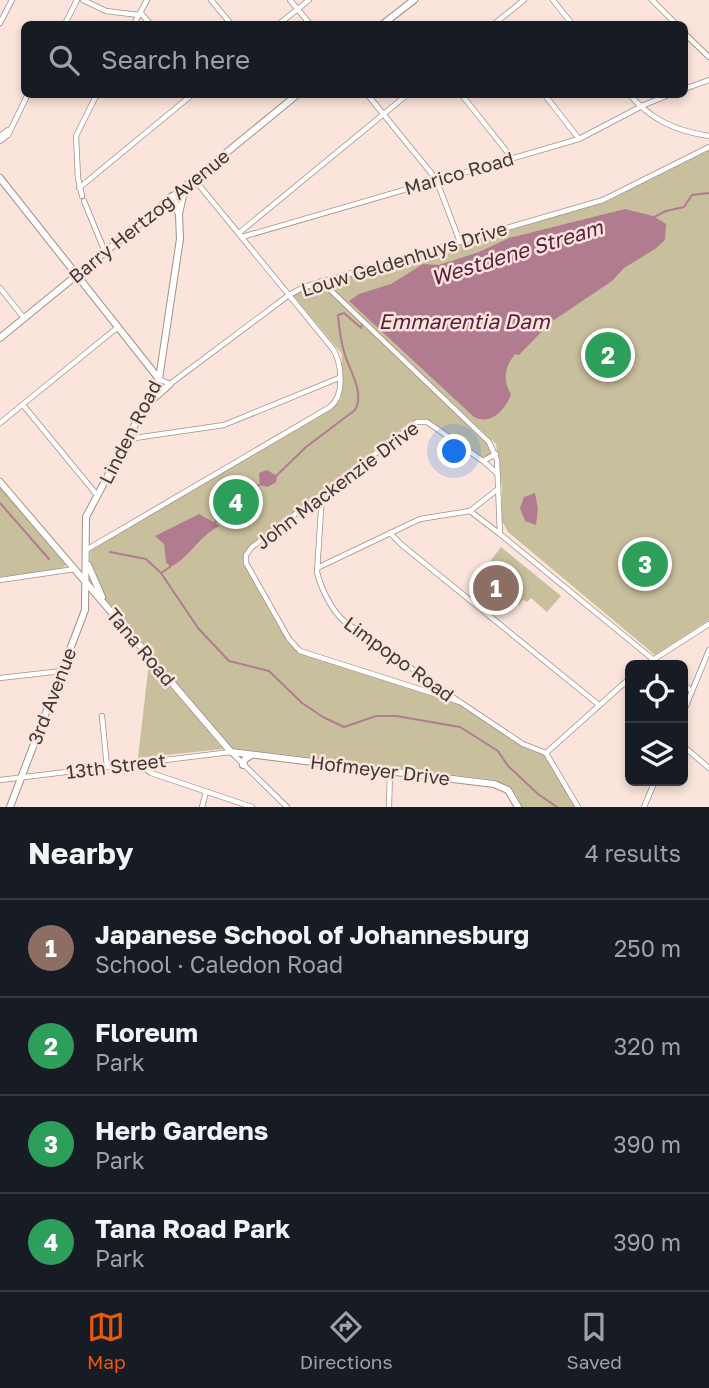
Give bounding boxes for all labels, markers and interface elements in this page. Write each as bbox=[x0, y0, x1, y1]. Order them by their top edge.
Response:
search box bbox=[21, 21, 688, 98]
icon: search bbox=[45, 41, 83, 79]
text: Search here bbox=[101, 44, 250, 75]
street label: Barry Hertzog Avenue bbox=[64, 144, 234, 288]
street label: Marico Road bbox=[402, 146, 516, 199]
water label: Westdene Stream bbox=[428, 213, 607, 291]
street label: Louw Geldenhuys Drive bbox=[298, 216, 510, 301]
water label: Emmarentia Dam bbox=[378, 308, 551, 334]
pin: 2 bbox=[585, 329, 631, 381]
street label: Linden Road bbox=[94, 376, 166, 487]
street label: John Mackenzie Drive bbox=[251, 416, 423, 553]
your location bbox=[437, 434, 471, 468]
pin: 4 bbox=[213, 476, 259, 528]
pin: 3 bbox=[622, 538, 668, 590]
pin: 1 bbox=[473, 562, 519, 614]
street label: Tana Road bbox=[102, 603, 181, 690]
street label: Limpopo Road bbox=[340, 611, 459, 706]
street label: 3rd Avenue bbox=[23, 644, 81, 747]
map controls bbox=[625, 660, 688, 786]
button: locate bbox=[625, 660, 688, 723]
button: layers bbox=[625, 723, 688, 786]
street label: 13th Street bbox=[65, 748, 167, 783]
street label: Hofmeyer Drive bbox=[309, 750, 451, 789]
text: Nearby bbox=[28, 835, 133, 871]
text: 4 results bbox=[585, 839, 681, 867]
text: Japanese School of Johannesburg bbox=[95, 919, 529, 950]
text: 1 bbox=[45, 934, 57, 962]
text: 250 m bbox=[614, 934, 681, 962]
text: School · Caledon Road bbox=[95, 950, 343, 978]
text: Floreum bbox=[95, 1017, 198, 1048]
text: 2 bbox=[44, 1032, 58, 1060]
text: 320 m bbox=[614, 1032, 681, 1060]
text: Park bbox=[95, 1048, 145, 1076]
text: Herb Gardens bbox=[95, 1115, 268, 1146]
text: 3 bbox=[44, 1130, 58, 1158]
text: 390 m bbox=[613, 1130, 681, 1158]
text: Park bbox=[95, 1146, 145, 1174]
text: Tana Road Park bbox=[95, 1213, 290, 1244]
text: 4 bbox=[44, 1228, 58, 1256]
text: 390 m bbox=[613, 1228, 681, 1256]
text: Park bbox=[95, 1244, 145, 1272]
tab: Map bbox=[87, 1308, 126, 1373]
tab: Directions bbox=[300, 1308, 393, 1373]
tab: Saved bbox=[567, 1308, 622, 1373]

